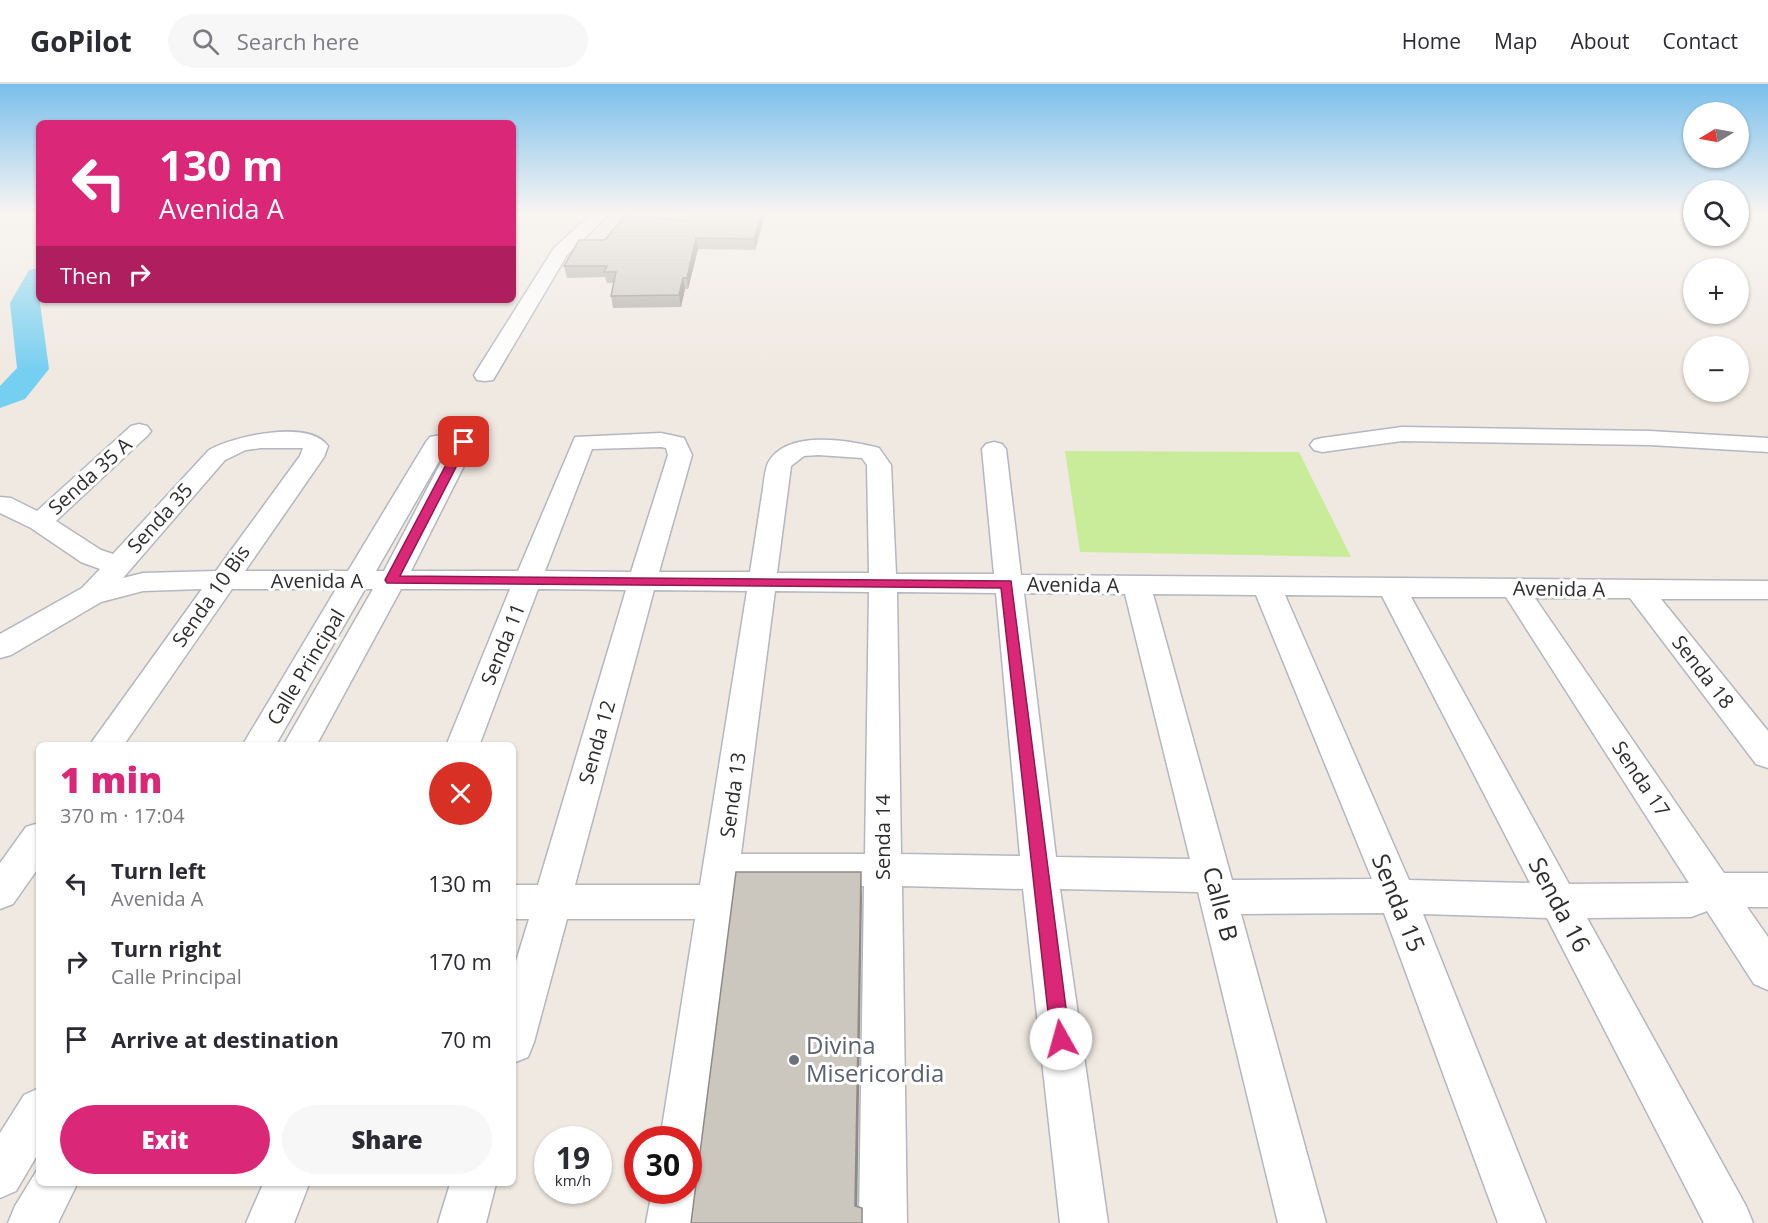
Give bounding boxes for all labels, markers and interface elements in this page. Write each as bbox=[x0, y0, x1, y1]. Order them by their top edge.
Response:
search box bbox=[168, 14, 588, 68]
text: GoPilot bbox=[30, 22, 132, 60]
icon: search bbox=[189, 25, 222, 58]
text: Search here bbox=[237, 26, 359, 56]
text: Home bbox=[1402, 27, 1461, 55]
text: Map bbox=[1494, 27, 1537, 55]
text: About bbox=[1570, 27, 1630, 55]
text: Contact bbox=[1663, 27, 1738, 55]
north arrow bbox=[1683, 102, 1749, 168]
map controls bbox=[1683, 102, 1749, 402]
text: 130 m bbox=[159, 136, 283, 193]
icon: left bbox=[60, 144, 138, 222]
button: search bbox=[1683, 180, 1749, 246]
text: Avenida A bbox=[159, 190, 284, 227]
icon: right bbox=[123, 258, 156, 291]
button: + bbox=[1683, 258, 1749, 324]
text: Then bbox=[60, 260, 111, 290]
button: − bbox=[1683, 336, 1749, 402]
pin bbox=[438, 416, 489, 467]
icon: arrive bbox=[447, 425, 480, 458]
street label: Senda 35 A bbox=[42, 431, 137, 520]
street label: Senda 35 bbox=[121, 477, 198, 559]
street label: Senda 10 Bis bbox=[166, 539, 256, 652]
street label: Avenida A bbox=[271, 567, 364, 594]
street label: Avenida A bbox=[1027, 570, 1120, 599]
street label: Avenida A bbox=[1513, 574, 1606, 603]
street label: Senda 11 bbox=[474, 599, 531, 689]
street label: Calle Principal bbox=[260, 604, 351, 730]
street label: Senda 18 bbox=[1666, 630, 1740, 714]
street label: Senda 12 bbox=[572, 697, 621, 787]
street label: Senda 17 bbox=[1606, 736, 1677, 822]
street label: Senda 13 bbox=[713, 751, 752, 839]
text: 1 min bbox=[60, 755, 162, 804]
button: close bbox=[429, 762, 492, 825]
street label: Senda 14 bbox=[869, 794, 896, 880]
text: 370 m · 17:04 bbox=[60, 802, 185, 829]
street label: Senda 15 bbox=[1365, 848, 1434, 956]
street label: Senda 16 bbox=[1522, 851, 1599, 958]
text: Turn left bbox=[111, 855, 206, 885]
street label: Calle B bbox=[1196, 863, 1247, 944]
icon: left bbox=[60, 867, 93, 900]
text: 130 m bbox=[428, 868, 492, 898]
text: Avenida A bbox=[111, 885, 203, 912]
text: Turn right bbox=[111, 933, 222, 963]
icon: right bbox=[60, 945, 93, 978]
text: 170 m bbox=[428, 946, 492, 976]
text: Calle Principal bbox=[111, 963, 242, 990]
position arrow bbox=[1029, 1007, 1093, 1071]
icon: arrive bbox=[60, 1023, 93, 1056]
text: Arrive at destination bbox=[111, 1024, 339, 1054]
text: 70 m bbox=[441, 1024, 492, 1054]
place label: Divina Misericordia bbox=[806, 1028, 944, 1089]
marker: Divina Misericordia bbox=[787, 1053, 801, 1067]
button: Exit bbox=[60, 1105, 270, 1174]
button: Share bbox=[282, 1105, 492, 1174]
speed limit sign: 30 bbox=[624, 1126, 702, 1204]
text: 19 bbox=[556, 1137, 590, 1178]
text: km/h bbox=[555, 1170, 591, 1190]

